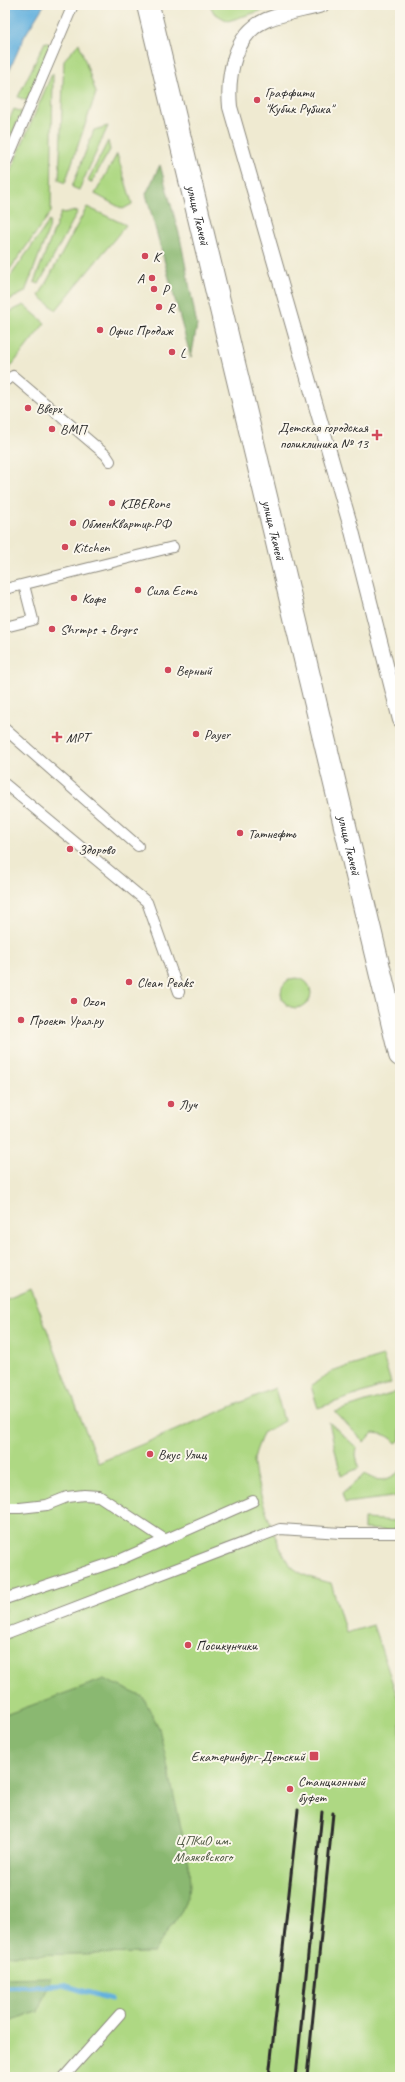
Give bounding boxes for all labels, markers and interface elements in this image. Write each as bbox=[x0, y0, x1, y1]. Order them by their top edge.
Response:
place label: Граффити "Кубик Рубика" bbox=[265, 84, 336, 117]
marker: Граффити "Кубик Рубика" bbox=[252, 95, 262, 105]
street label: улица Ткачей bbox=[182, 183, 214, 248]
place label: K bbox=[153, 248, 163, 265]
marker: K bbox=[140, 251, 150, 261]
place label: A bbox=[137, 270, 145, 287]
marker: A bbox=[147, 273, 157, 283]
place label: P bbox=[162, 281, 171, 298]
marker: P bbox=[149, 284, 159, 294]
place label: R bbox=[167, 299, 176, 316]
marker: R bbox=[154, 302, 164, 312]
place label: Офис Продаж bbox=[108, 322, 174, 339]
marker: Офис Продаж bbox=[95, 325, 105, 335]
place label: L bbox=[180, 344, 187, 361]
marker: L bbox=[167, 347, 177, 357]
place label: Вверх bbox=[36, 400, 63, 417]
marker: Вверх bbox=[23, 403, 33, 413]
place label: Детская городская поликлиника № 13 bbox=[278, 419, 370, 452]
place label: ВМП bbox=[60, 421, 89, 438]
marker: ВМП bbox=[47, 424, 57, 434]
marker: Детская городская поликлиника № 13 bbox=[371, 429, 383, 441]
place label: KIBERone bbox=[120, 495, 171, 512]
marker: KIBERone bbox=[107, 498, 117, 508]
street label: улица Ткачей bbox=[258, 498, 289, 563]
place label: ОбменКвартир.РФ bbox=[81, 515, 172, 532]
marker: ОбменКвартир.РФ bbox=[68, 518, 78, 528]
place label: Kitchen bbox=[73, 539, 110, 556]
marker: Kitchen bbox=[60, 542, 70, 552]
place label: Сила Есть bbox=[146, 582, 198, 599]
marker: Сила Есть bbox=[133, 585, 143, 595]
place label: Кофе bbox=[82, 590, 107, 607]
marker: Кофе bbox=[69, 593, 79, 603]
place label: Shrmps + Brgrs bbox=[60, 621, 138, 638]
marker: Shrmps + Brgrs bbox=[47, 624, 57, 634]
place label: Верный bbox=[176, 662, 213, 679]
marker: Верный bbox=[163, 665, 173, 675]
place label: Payer bbox=[204, 726, 231, 743]
place label: МРТ bbox=[66, 729, 93, 746]
marker: Payer bbox=[191, 729, 201, 739]
marker: МРТ bbox=[51, 731, 63, 743]
street label: улица Ткачей bbox=[334, 813, 365, 878]
place label: Татнефть bbox=[248, 825, 297, 842]
marker: Татнефть bbox=[235, 828, 245, 838]
place label: Здорово bbox=[78, 841, 116, 858]
marker: Здорово bbox=[65, 844, 75, 854]
place label: Clean Peaks bbox=[137, 974, 194, 991]
marker: Clean Peaks bbox=[124, 977, 134, 987]
place label: Ozon bbox=[82, 993, 106, 1010]
marker: Ozon bbox=[69, 996, 79, 1006]
place label: Проект Урал.ру bbox=[29, 1012, 104, 1029]
marker: Проект Урал.ру bbox=[16, 1015, 26, 1025]
place label: Луч bbox=[179, 1096, 198, 1113]
marker: Луч bbox=[166, 1099, 176, 1109]
place label: Вкус Улиц bbox=[158, 1446, 208, 1463]
marker: Вкус Улиц bbox=[145, 1449, 155, 1459]
place label: Посикунчики bbox=[196, 1637, 258, 1654]
marker: Посикунчики bbox=[183, 1640, 193, 1650]
place label: Екатеринбург-Детский bbox=[191, 1748, 306, 1765]
marker: Екатеринбург-Детский bbox=[308, 1750, 320, 1762]
place label: Станционный буфет bbox=[298, 1773, 367, 1806]
marker: Станционный буфет bbox=[285, 1784, 295, 1794]
park label: ЦПКиО им. Маяковского bbox=[174, 1832, 234, 1865]

